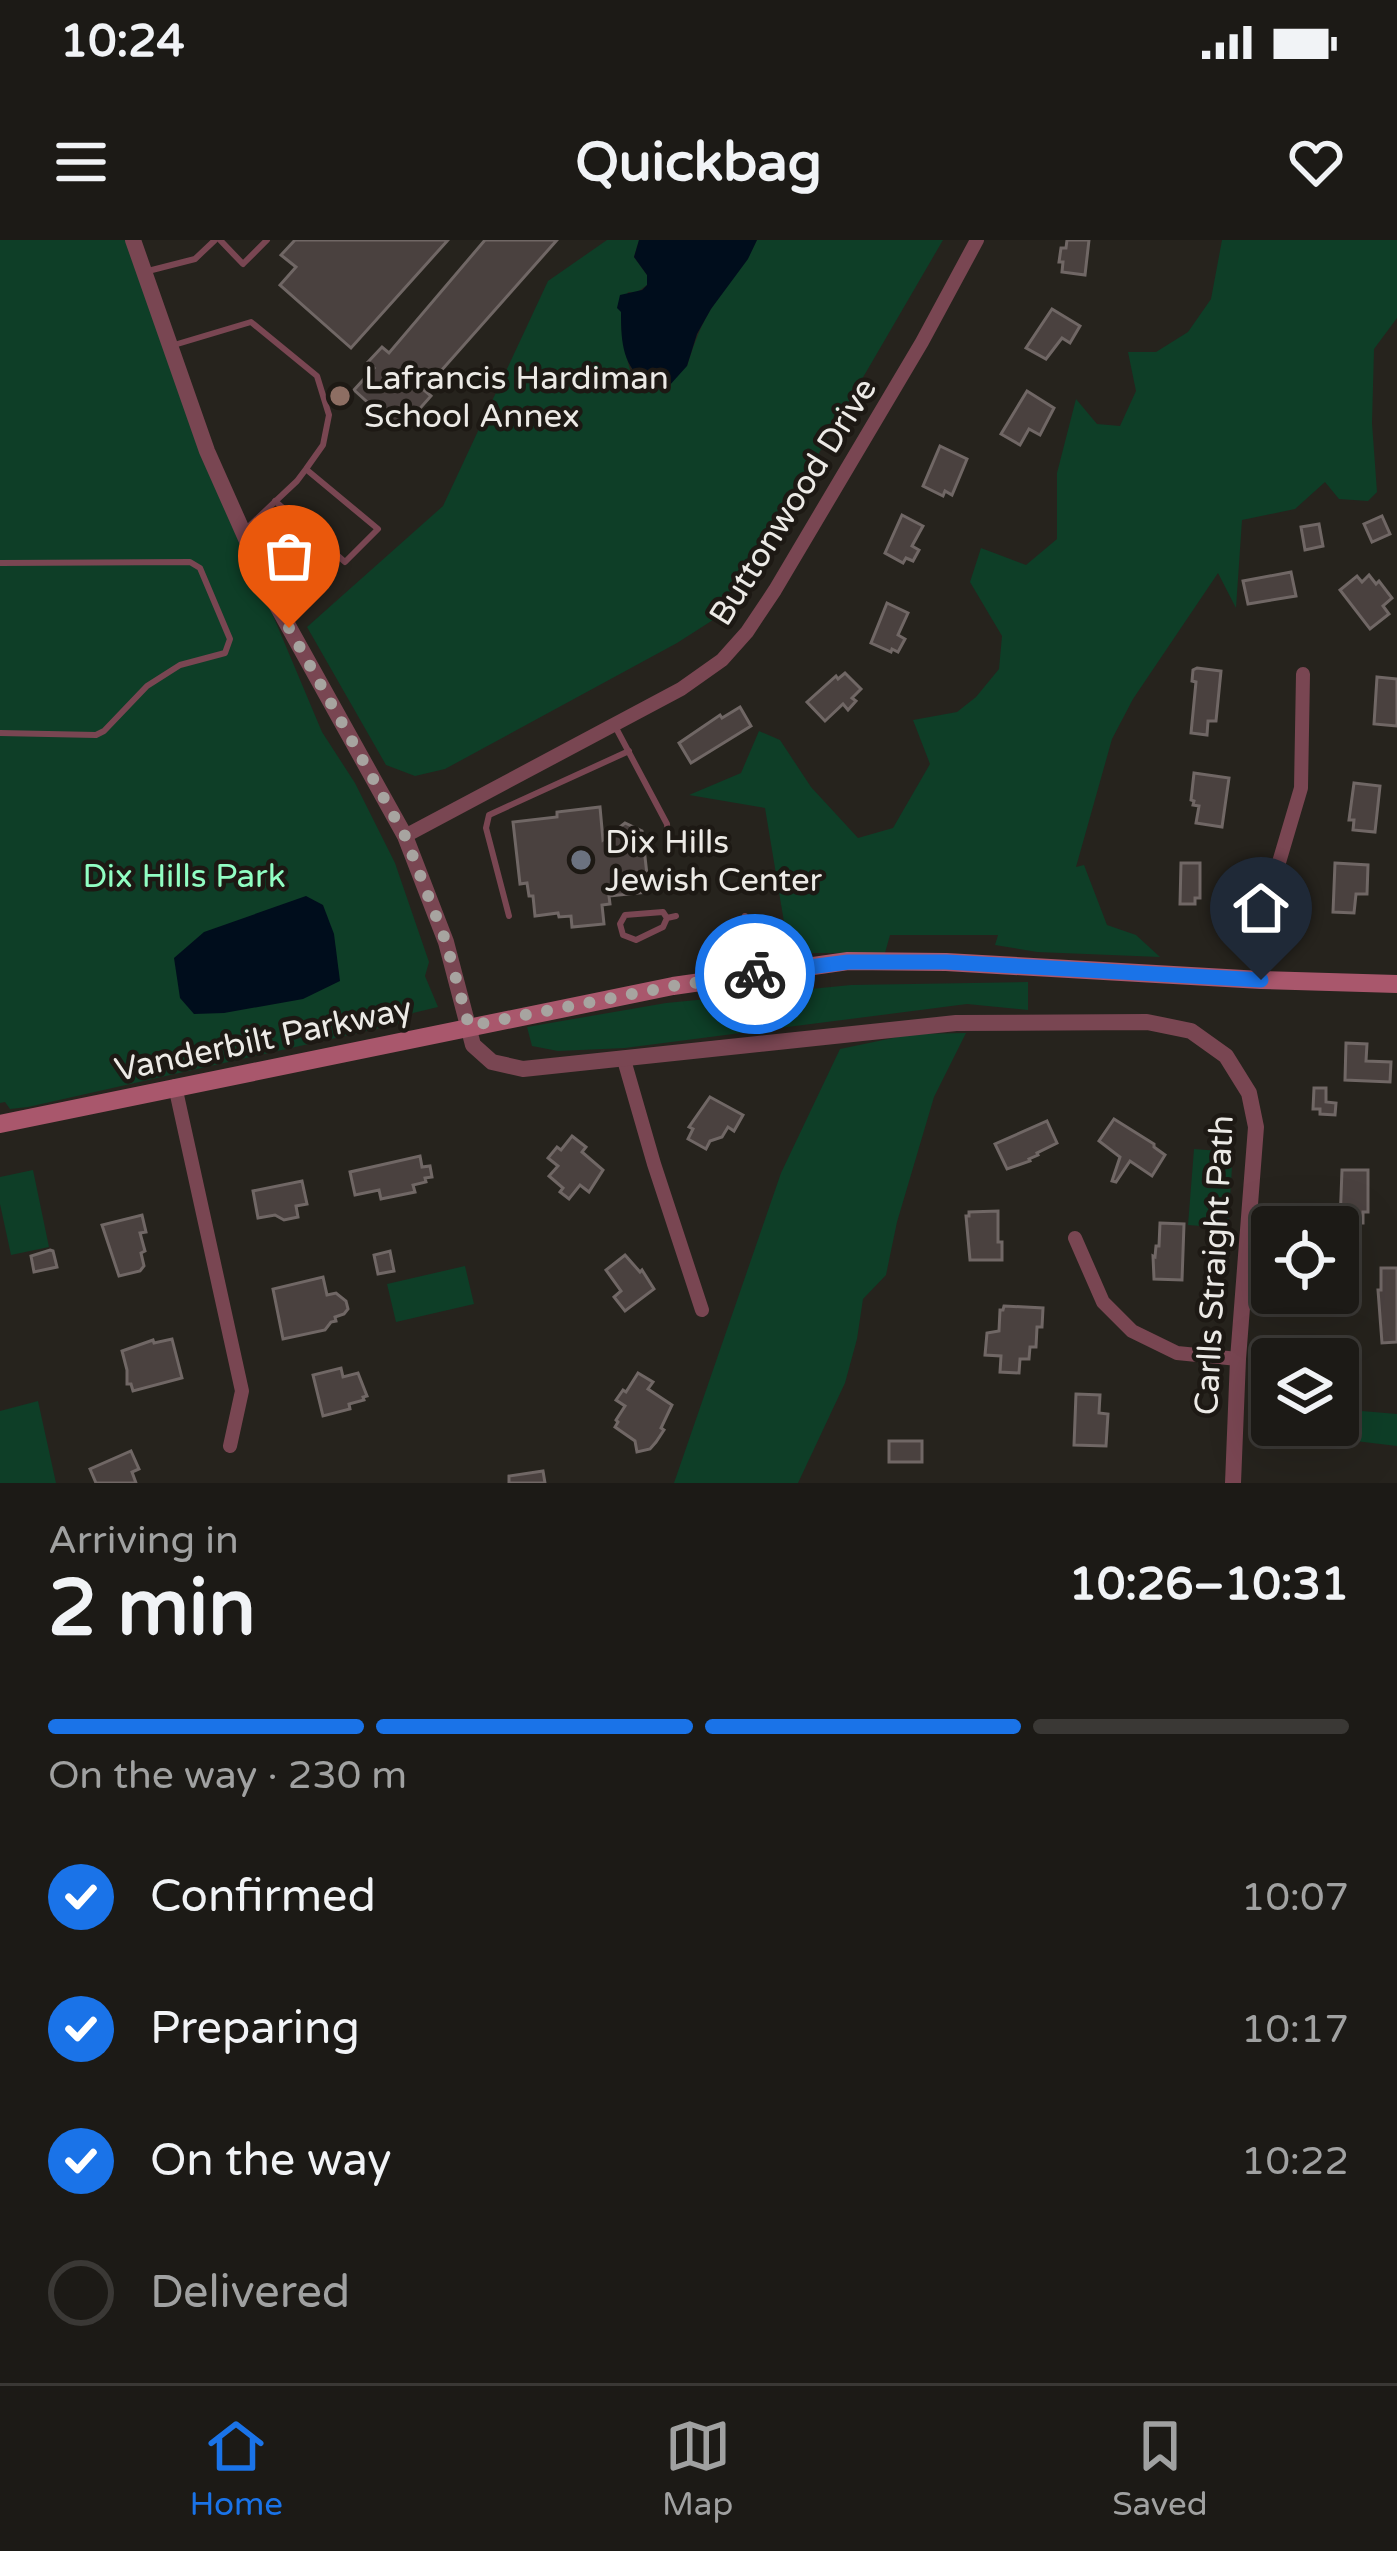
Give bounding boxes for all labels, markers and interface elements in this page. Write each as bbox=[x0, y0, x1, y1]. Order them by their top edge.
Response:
text: 10:24 bbox=[60, 15, 185, 69]
icon: menu bbox=[48, 129, 114, 195]
icon: heart bbox=[1283, 129, 1349, 195]
text: Quickbag bbox=[575, 130, 822, 195]
place label: Lafrancis Hardiman School Annex bbox=[364, 359, 669, 436]
street label: Buttonwood Drive bbox=[701, 371, 885, 633]
marker: Lafrancis Hardiman School Annex bbox=[327, 383, 353, 409]
pin bbox=[238, 505, 340, 628]
icon: bag bbox=[256, 523, 322, 589]
place label: Dix Hills Jewish Center bbox=[605, 823, 823, 900]
marker: Dix Hills Jewish Center bbox=[568, 847, 594, 873]
park label: Dix Hills Park bbox=[82, 857, 286, 896]
pin bbox=[1210, 857, 1312, 980]
icon: home bbox=[1228, 875, 1294, 941]
courier bbox=[695, 914, 815, 1034]
icon: bike bbox=[722, 941, 788, 1007]
street label: Vanderbilt Parkway bbox=[111, 989, 415, 1090]
street label: Carlls Straight Path bbox=[1187, 1114, 1242, 1416]
map controls bbox=[1251, 1206, 1359, 1446]
button: locate bbox=[1251, 1206, 1359, 1314]
button: layers bbox=[1251, 1338, 1359, 1446]
text: Arriving in bbox=[48, 1517, 239, 1564]
text: 10:26–10:31 bbox=[1069, 1558, 1349, 1612]
text: 2 min bbox=[48, 1562, 256, 1656]
text: On the way · 230 m bbox=[48, 1752, 407, 1799]
icon: check bbox=[48, 1864, 114, 1930]
text: Confirmed bbox=[150, 1870, 376, 1924]
text: 10:07 bbox=[1241, 1874, 1349, 1921]
icon: check bbox=[48, 1996, 114, 2062]
text: Preparing bbox=[150, 2002, 360, 2056]
text: 10:17 bbox=[1241, 2006, 1349, 2053]
icon: check bbox=[48, 2128, 114, 2194]
text: On the way bbox=[150, 2134, 391, 2188]
text: 10:22 bbox=[1241, 2138, 1349, 2185]
text: Delivered bbox=[150, 2266, 350, 2320]
tab: Home bbox=[189, 2413, 283, 2524]
tab: Map bbox=[662, 2413, 733, 2524]
tab: Saved bbox=[1112, 2413, 1208, 2524]

